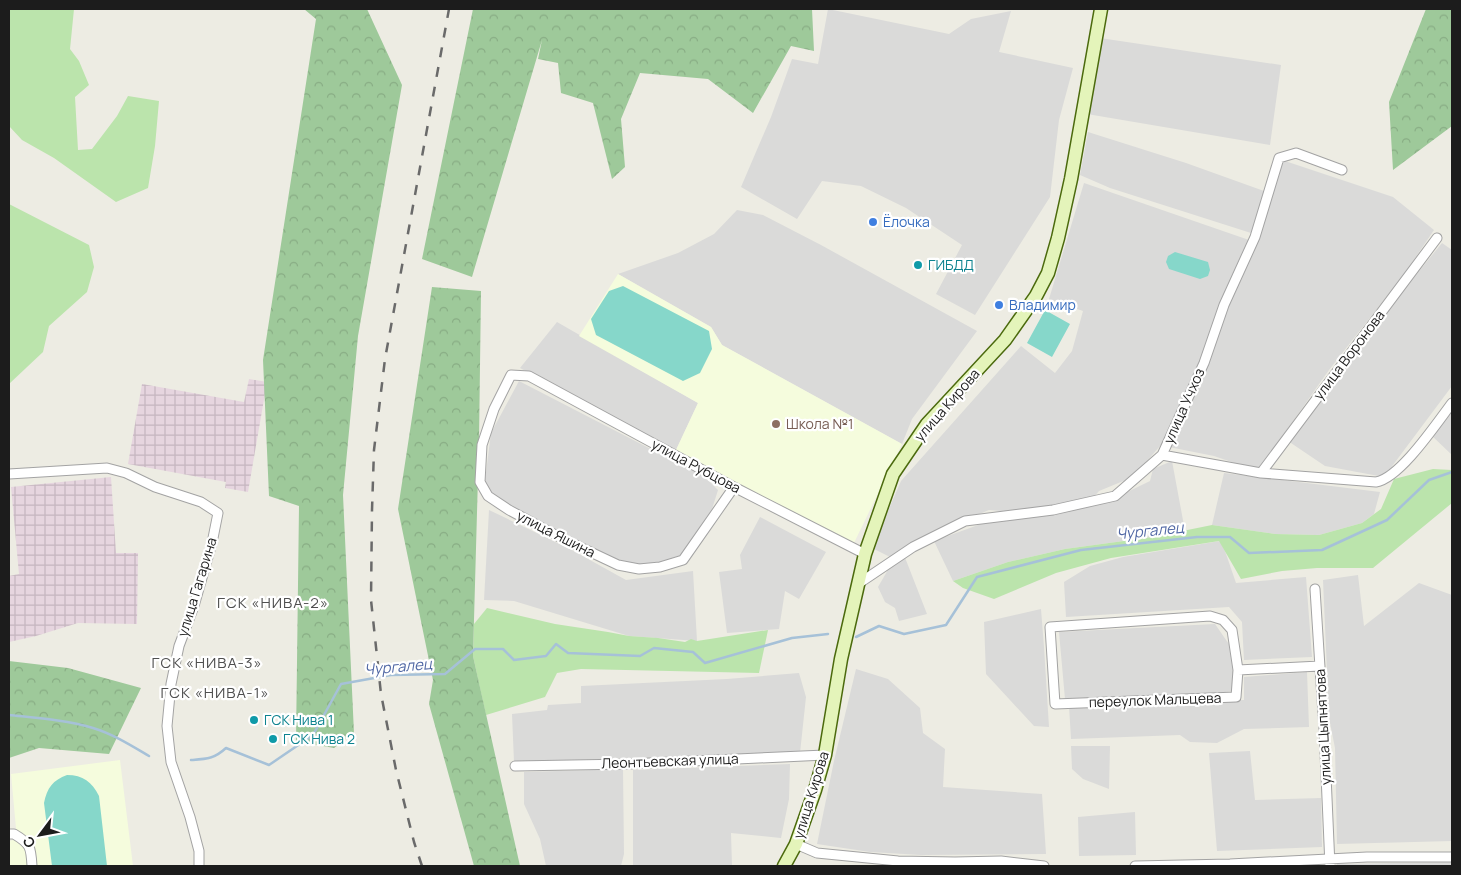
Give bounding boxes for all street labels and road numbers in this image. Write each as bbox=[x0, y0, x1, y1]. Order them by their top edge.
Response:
street label: улица Воронова bbox=[1309, 306, 1389, 403]
street label: улица Кирова bbox=[910, 364, 983, 445]
street label: улица Учхоз bbox=[1158, 365, 1209, 447]
street label: улица Рубцова bbox=[648, 434, 744, 497]
street label: улица Яшина bbox=[514, 506, 599, 562]
street label: улица Гагарина bbox=[172, 535, 221, 639]
street label: улица Цыпнятова bbox=[1310, 668, 1335, 786]
street label: переулок Мальцева bbox=[1088, 688, 1222, 711]
street label: Леонтьевская улица bbox=[601, 749, 739, 772]
street label: улица Кирова bbox=[788, 749, 833, 841]

